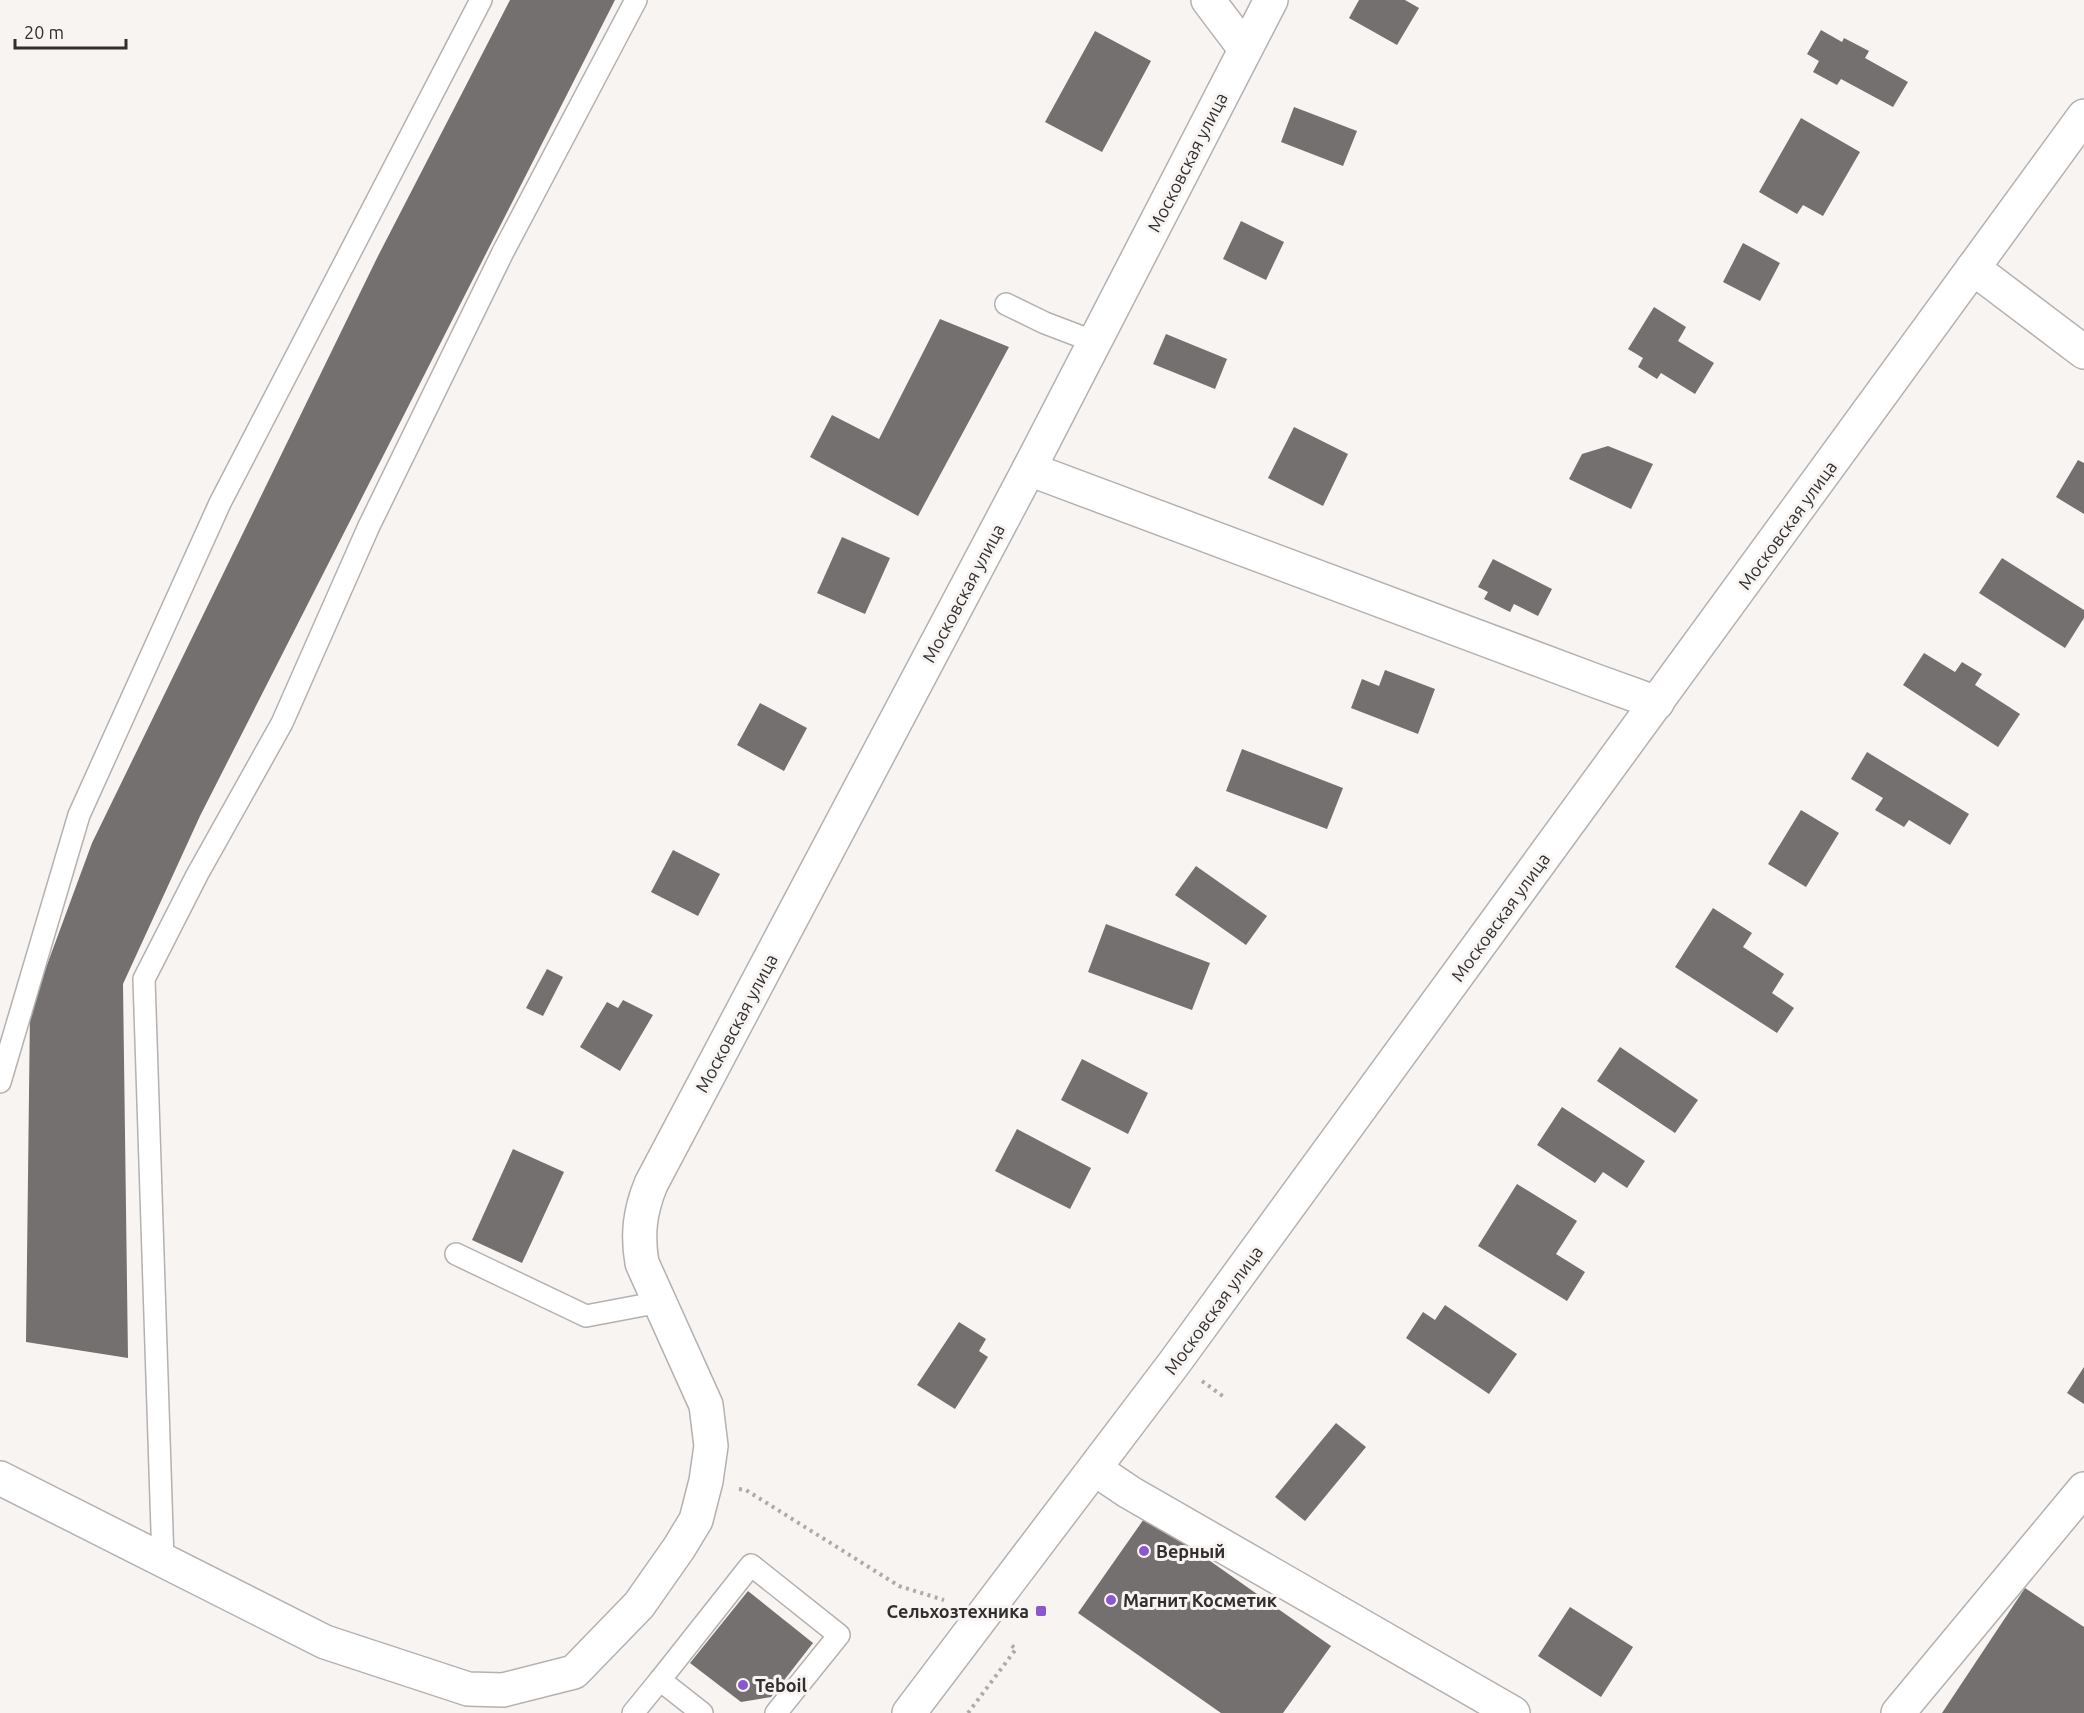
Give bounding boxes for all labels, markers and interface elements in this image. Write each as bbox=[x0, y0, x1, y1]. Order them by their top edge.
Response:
scale bar bbox=[15, 12, 126, 50]
text: 20 m bbox=[24, 22, 64, 42]
street label: Московская улица bbox=[1143, 89, 1231, 235]
street label: Московская улица bbox=[1734, 457, 1840, 593]
street label: Московская улица bbox=[918, 520, 1008, 666]
street label: Московская улица bbox=[1447, 849, 1553, 985]
street label: Московская улица bbox=[691, 950, 781, 1096]
street label: Московская улица bbox=[1160, 1242, 1266, 1378]
place label: Верный bbox=[1156, 1541, 1225, 1561]
marker: Верный bbox=[1137, 1544, 1151, 1558]
place label: Магнит Косметик bbox=[1123, 1590, 1278, 1610]
marker: Магнит Косметик bbox=[1104, 1593, 1118, 1607]
place label: Сельхозтехника bbox=[887, 1601, 1029, 1621]
marker: Сельхозтехника bbox=[1034, 1604, 1048, 1618]
place label: Teboil bbox=[755, 1675, 808, 1695]
marker: Teboil bbox=[736, 1678, 750, 1692]

